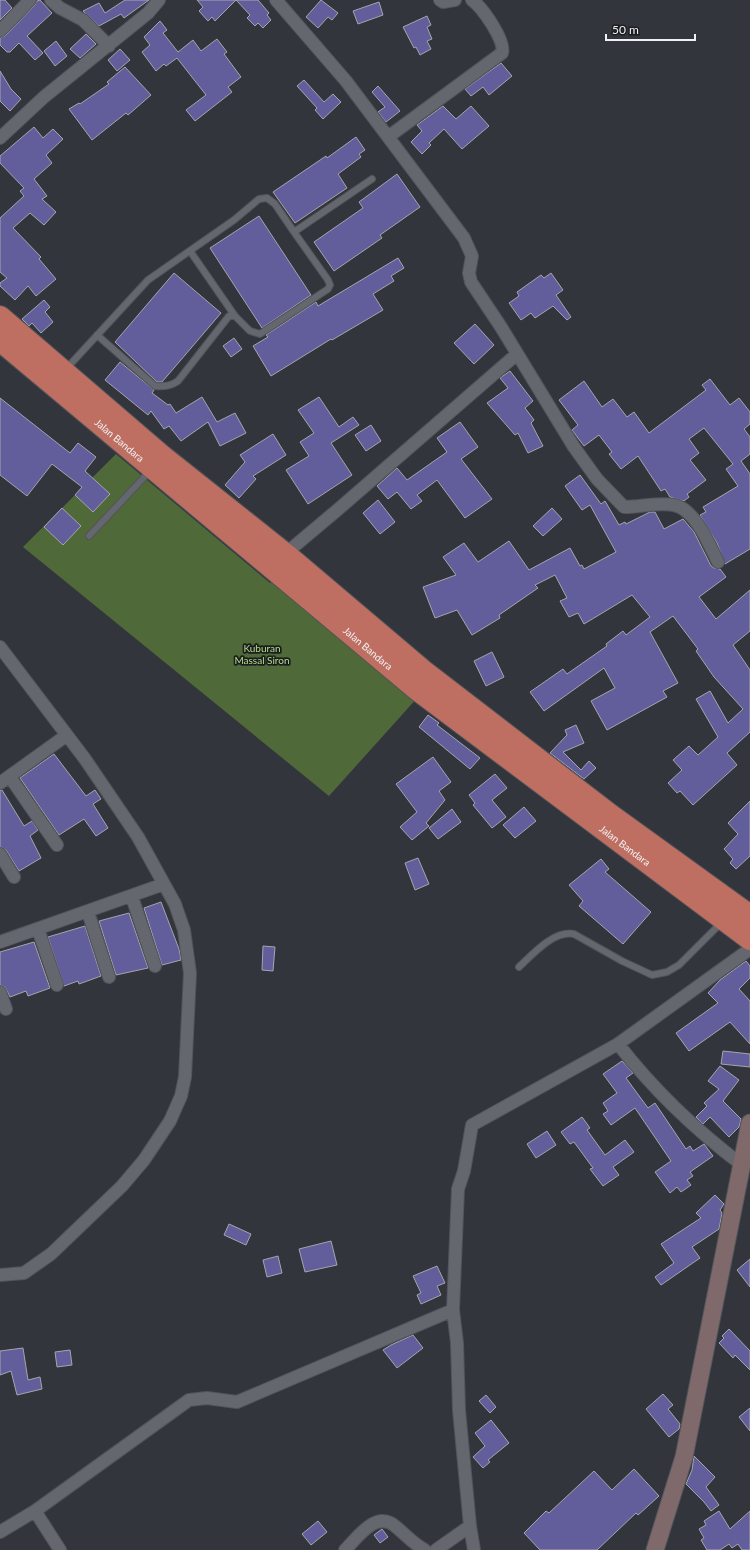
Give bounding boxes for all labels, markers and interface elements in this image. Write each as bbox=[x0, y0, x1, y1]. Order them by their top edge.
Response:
scale bar bbox=[606, 16, 695, 42]
text: 50 m bbox=[612, 22, 639, 37]
street label: Jalan Bandara bbox=[93, 416, 147, 464]
street label: Jalan Bandara bbox=[341, 624, 395, 672]
park label: Kuburan Massal Siron bbox=[234, 642, 290, 666]
street label: Jalan Bandara bbox=[597, 822, 653, 868]

